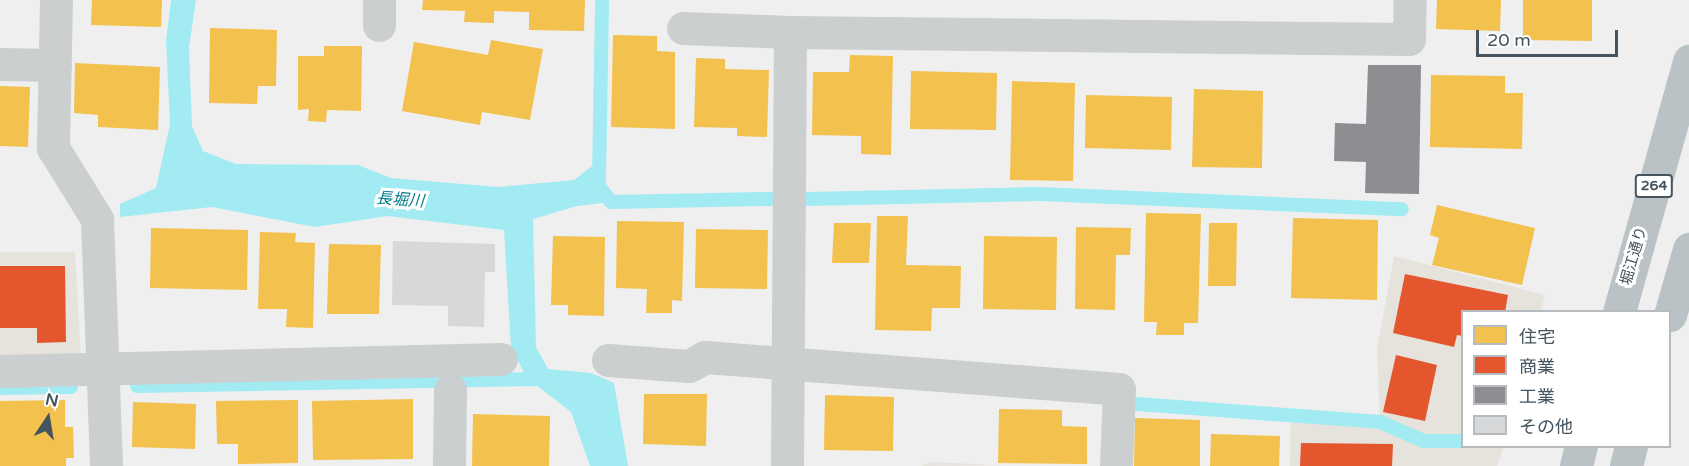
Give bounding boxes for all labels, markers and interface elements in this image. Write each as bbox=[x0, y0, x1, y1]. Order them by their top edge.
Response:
scale bar bbox=[1479, 18, 1622, 56]
text: 20 m bbox=[1487, 29, 1531, 51]
road number: 264 bbox=[1634, 175, 1674, 197]
water label: 長堀川 bbox=[375, 189, 425, 211]
street label: 堀江通り bbox=[1617, 225, 1651, 287]
legend bbox=[1461, 310, 1671, 448]
text: 住宅 bbox=[1519, 326, 1555, 348]
text: 商業 bbox=[1519, 356, 1555, 378]
text: 工業 bbox=[1519, 386, 1555, 408]
north arrow bbox=[18, 388, 78, 448]
text: N bbox=[43, 389, 60, 412]
text: その他 bbox=[1519, 416, 1573, 438]

